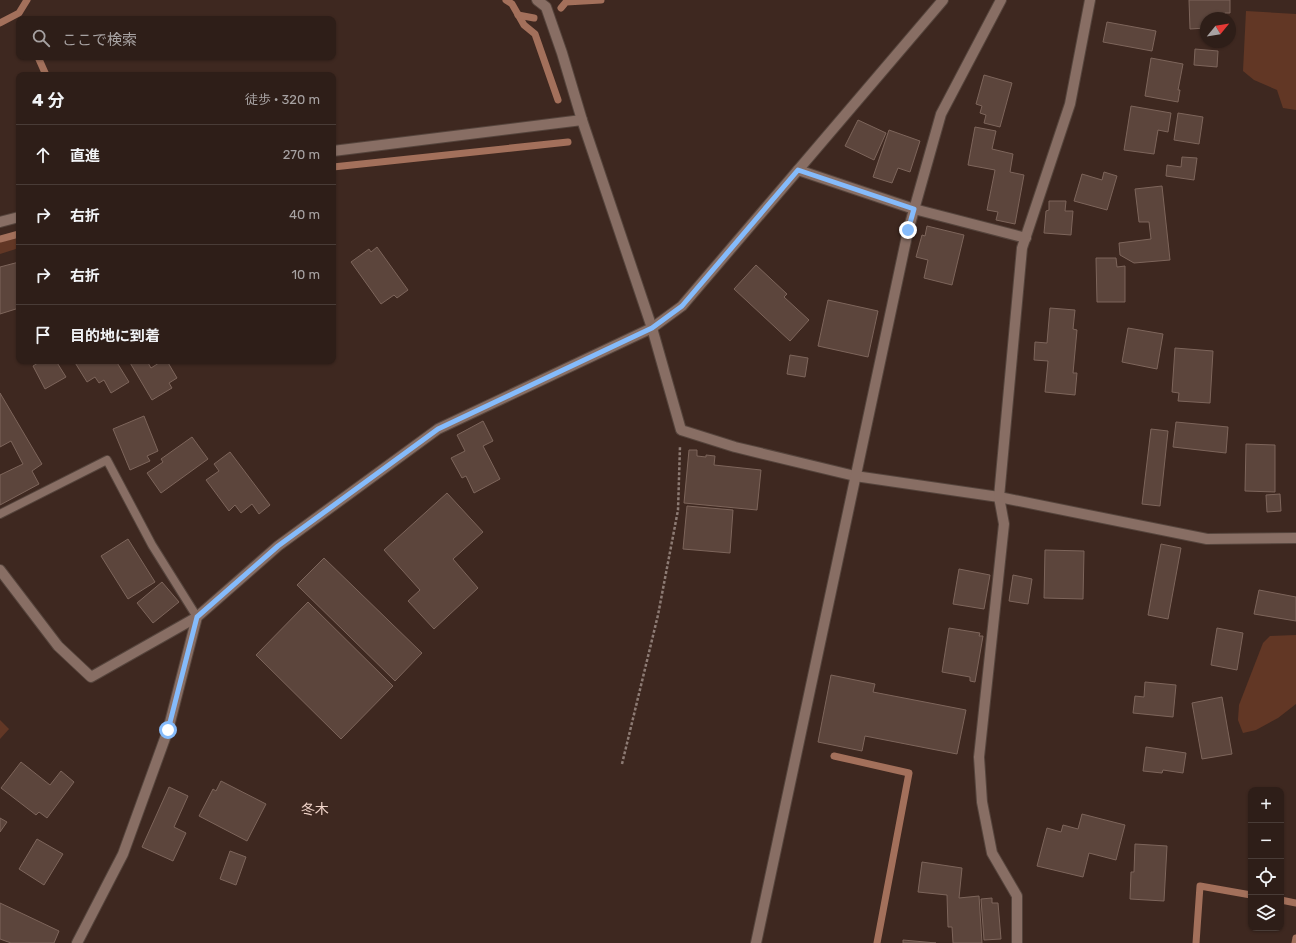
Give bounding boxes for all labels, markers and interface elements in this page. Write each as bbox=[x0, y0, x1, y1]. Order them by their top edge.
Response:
north arrow bbox=[1200, 12, 1236, 48]
search box bbox=[16, 16, 336, 60]
icon: search bbox=[30, 27, 52, 49]
text: ここで検索 bbox=[62, 31, 137, 49]
text: 4 分 bbox=[32, 90, 64, 110]
text: 徒歩 · 320 m bbox=[245, 92, 320, 107]
icon: ahead bbox=[32, 144, 54, 166]
text: 直進 bbox=[70, 147, 100, 165]
text: 270 m bbox=[283, 147, 320, 162]
icon: right bbox=[32, 204, 54, 226]
text: 右折 bbox=[70, 207, 100, 225]
text: 40 m bbox=[289, 207, 320, 222]
route end bbox=[899, 221, 917, 239]
icon: right bbox=[32, 264, 54, 286]
text: 右折 bbox=[70, 267, 100, 285]
text: 10 m bbox=[291, 267, 320, 282]
icon: arrive bbox=[32, 324, 54, 346]
text: 目的地に到着 bbox=[70, 327, 160, 345]
route start bbox=[159, 721, 177, 739]
map controls bbox=[1248, 787, 1284, 931]
button: + bbox=[1248, 787, 1284, 823]
district label: 冬木 bbox=[301, 801, 329, 818]
button: − bbox=[1248, 823, 1284, 859]
button: locate bbox=[1248, 859, 1284, 895]
button: layers bbox=[1248, 895, 1284, 931]

